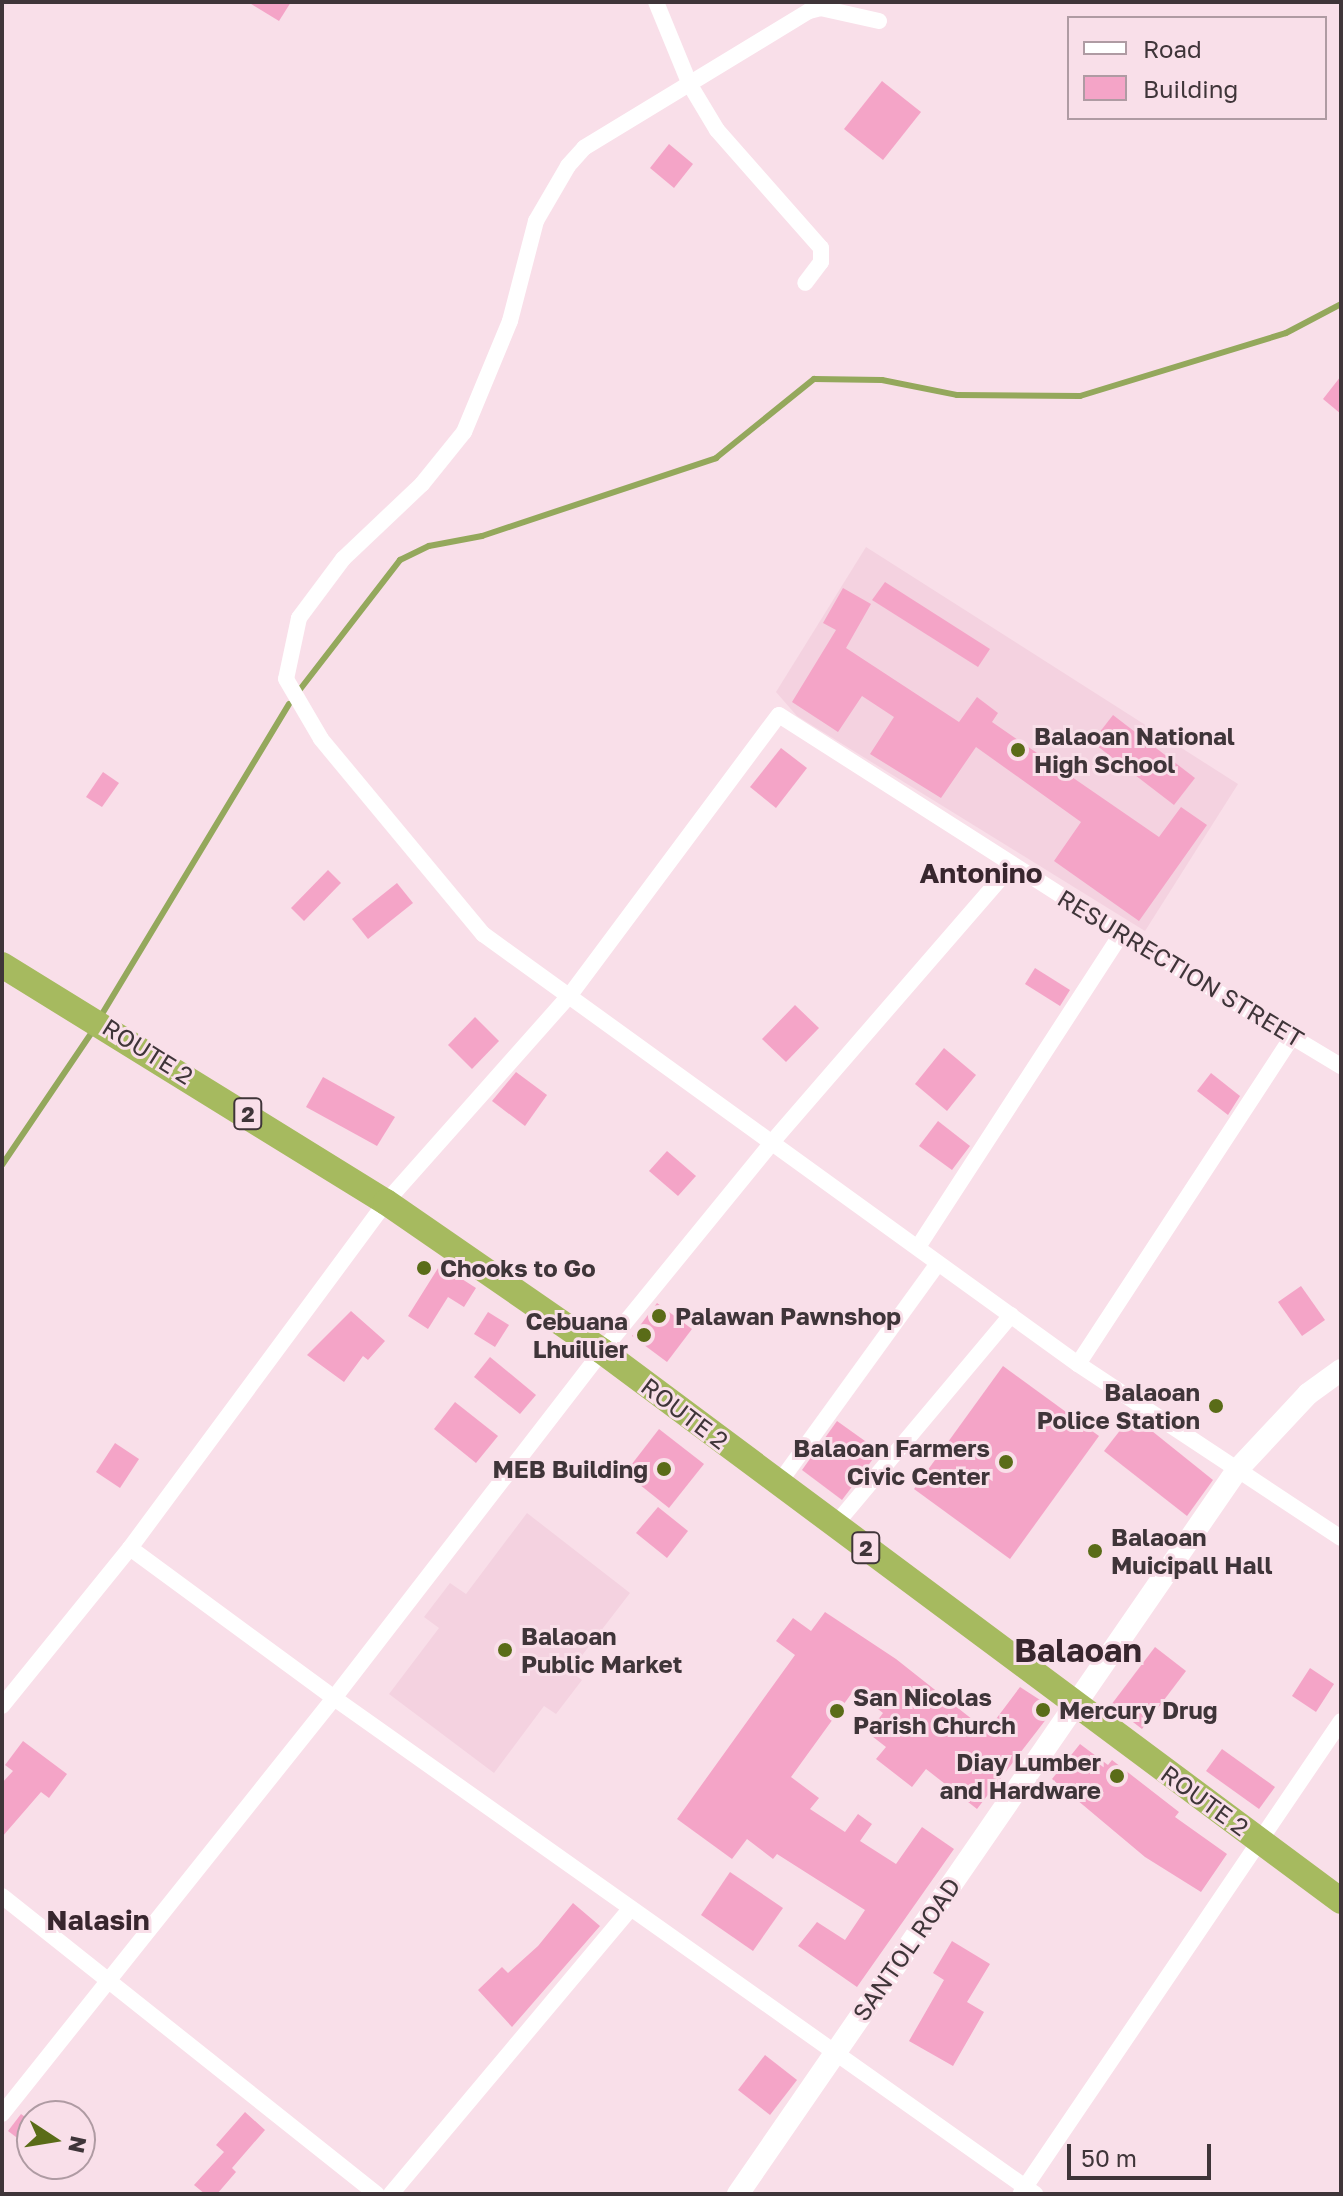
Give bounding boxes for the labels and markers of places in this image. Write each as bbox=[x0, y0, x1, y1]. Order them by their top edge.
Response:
place label: Balaoan National High School bbox=[1034, 722, 1235, 778]
marker: Balaoan National High School bbox=[1009, 741, 1027, 759]
place label: Chooks to Go bbox=[440, 1254, 596, 1282]
marker: Chooks to Go bbox=[415, 1259, 433, 1277]
place label: Palawan Pawnshop bbox=[675, 1302, 901, 1330]
place label: Cebuana Lhuillier bbox=[525, 1307, 628, 1363]
marker: Palawan Pawnshop bbox=[650, 1307, 668, 1325]
marker: Cebuana Lhuillier bbox=[635, 1326, 653, 1344]
place label: Balaoan Police Station bbox=[1037, 1378, 1200, 1434]
marker: Balaoan Police Station bbox=[1207, 1397, 1225, 1415]
place label: Balaoan Farmers Civic Center bbox=[793, 1434, 990, 1490]
marker: Balaoan Farmers Civic Center bbox=[997, 1453, 1015, 1471]
place label: MEB Building bbox=[492, 1455, 648, 1483]
marker: MEB Building bbox=[655, 1460, 673, 1478]
place label: Balaoan Muicipall Hall bbox=[1111, 1523, 1273, 1579]
marker: Balaoan Muicipall Hall bbox=[1086, 1542, 1104, 1560]
place label: Balaoan Public Market bbox=[521, 1622, 682, 1678]
marker: Balaoan Public Market bbox=[496, 1641, 514, 1659]
place label: San Nicolas Parish Church bbox=[853, 1683, 1016, 1739]
place label: Mercury Drug bbox=[1059, 1696, 1218, 1724]
marker: Mercury Drug bbox=[1034, 1701, 1052, 1719]
marker: San Nicolas Parish Church bbox=[828, 1702, 846, 1720]
place label: Diay Lumber and Hardware bbox=[939, 1748, 1101, 1804]
marker: Diay Lumber and Hardware bbox=[1108, 1767, 1126, 1785]

